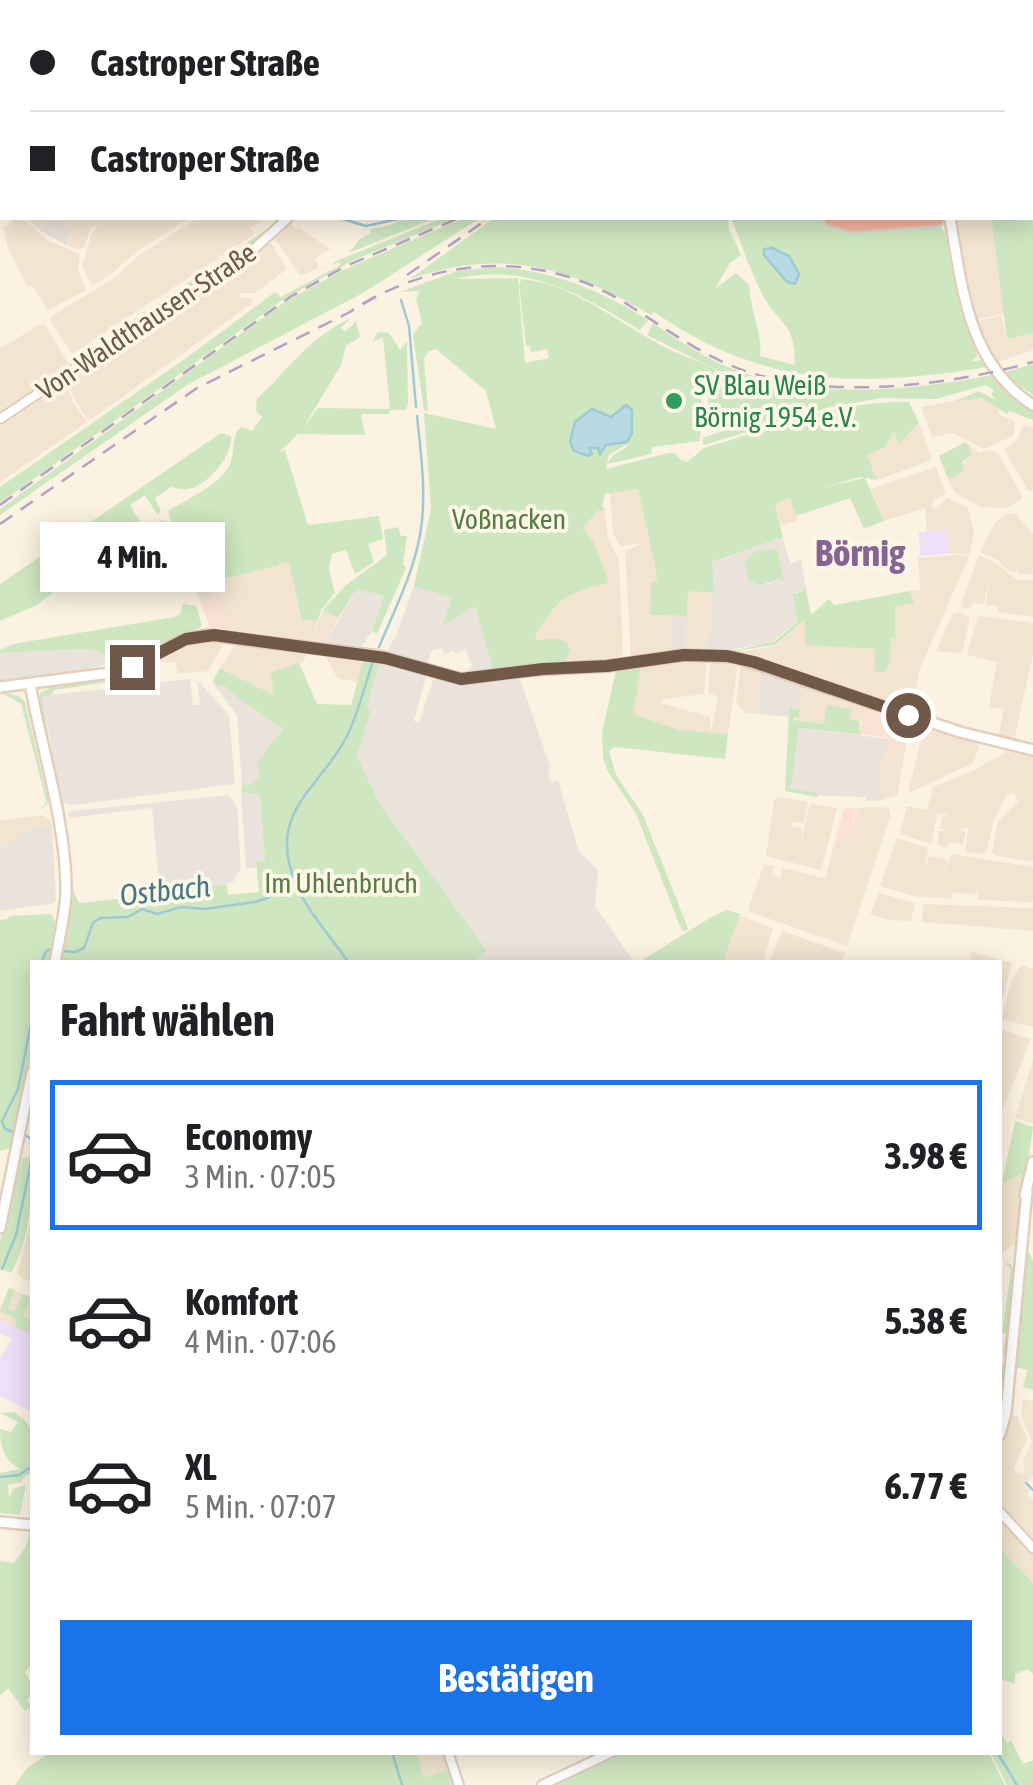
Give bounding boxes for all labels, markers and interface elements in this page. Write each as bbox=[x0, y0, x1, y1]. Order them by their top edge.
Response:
text: Castroper Straße bbox=[90, 41, 320, 84]
text: Castroper Straße bbox=[90, 137, 320, 180]
street label: Von-Waldthausen-Straße bbox=[30, 236, 262, 406]
place label: SV Blau Weiß Börnig 1954 e.V. bbox=[694, 369, 856, 433]
marker: SV Blau Weiß Börnig 1954 e.V. bbox=[663, 390, 685, 412]
park label: Voßnacken bbox=[452, 503, 566, 535]
callout: 4 Min. bbox=[39, 522, 224, 592]
district label: Börnig bbox=[815, 531, 906, 574]
text: 4 Min. bbox=[98, 538, 167, 575]
route end bbox=[110, 645, 155, 690]
route start bbox=[886, 693, 931, 738]
park label: Im Uhlenbruch bbox=[264, 867, 418, 899]
water label: Ostbach bbox=[118, 868, 212, 912]
text: Fahrt wählen bbox=[60, 994, 275, 1046]
icon: car bbox=[65, 1110, 155, 1200]
text: Economy bbox=[185, 1115, 312, 1158]
text: 3.98 € bbox=[884, 1134, 967, 1177]
text: 3 Min. · 07:05 bbox=[185, 1158, 337, 1195]
icon: car bbox=[65, 1275, 155, 1365]
text: Komfort bbox=[185, 1280, 298, 1323]
text: 5.38 € bbox=[884, 1299, 967, 1342]
text: 4 Min. · 07:06 bbox=[185, 1323, 337, 1360]
icon: car bbox=[65, 1440, 155, 1530]
text: XL bbox=[185, 1445, 217, 1488]
text: 6.77 € bbox=[884, 1464, 967, 1507]
text: 5 Min. · 07:07 bbox=[185, 1488, 337, 1525]
button: Bestätigen bbox=[60, 1620, 972, 1735]

